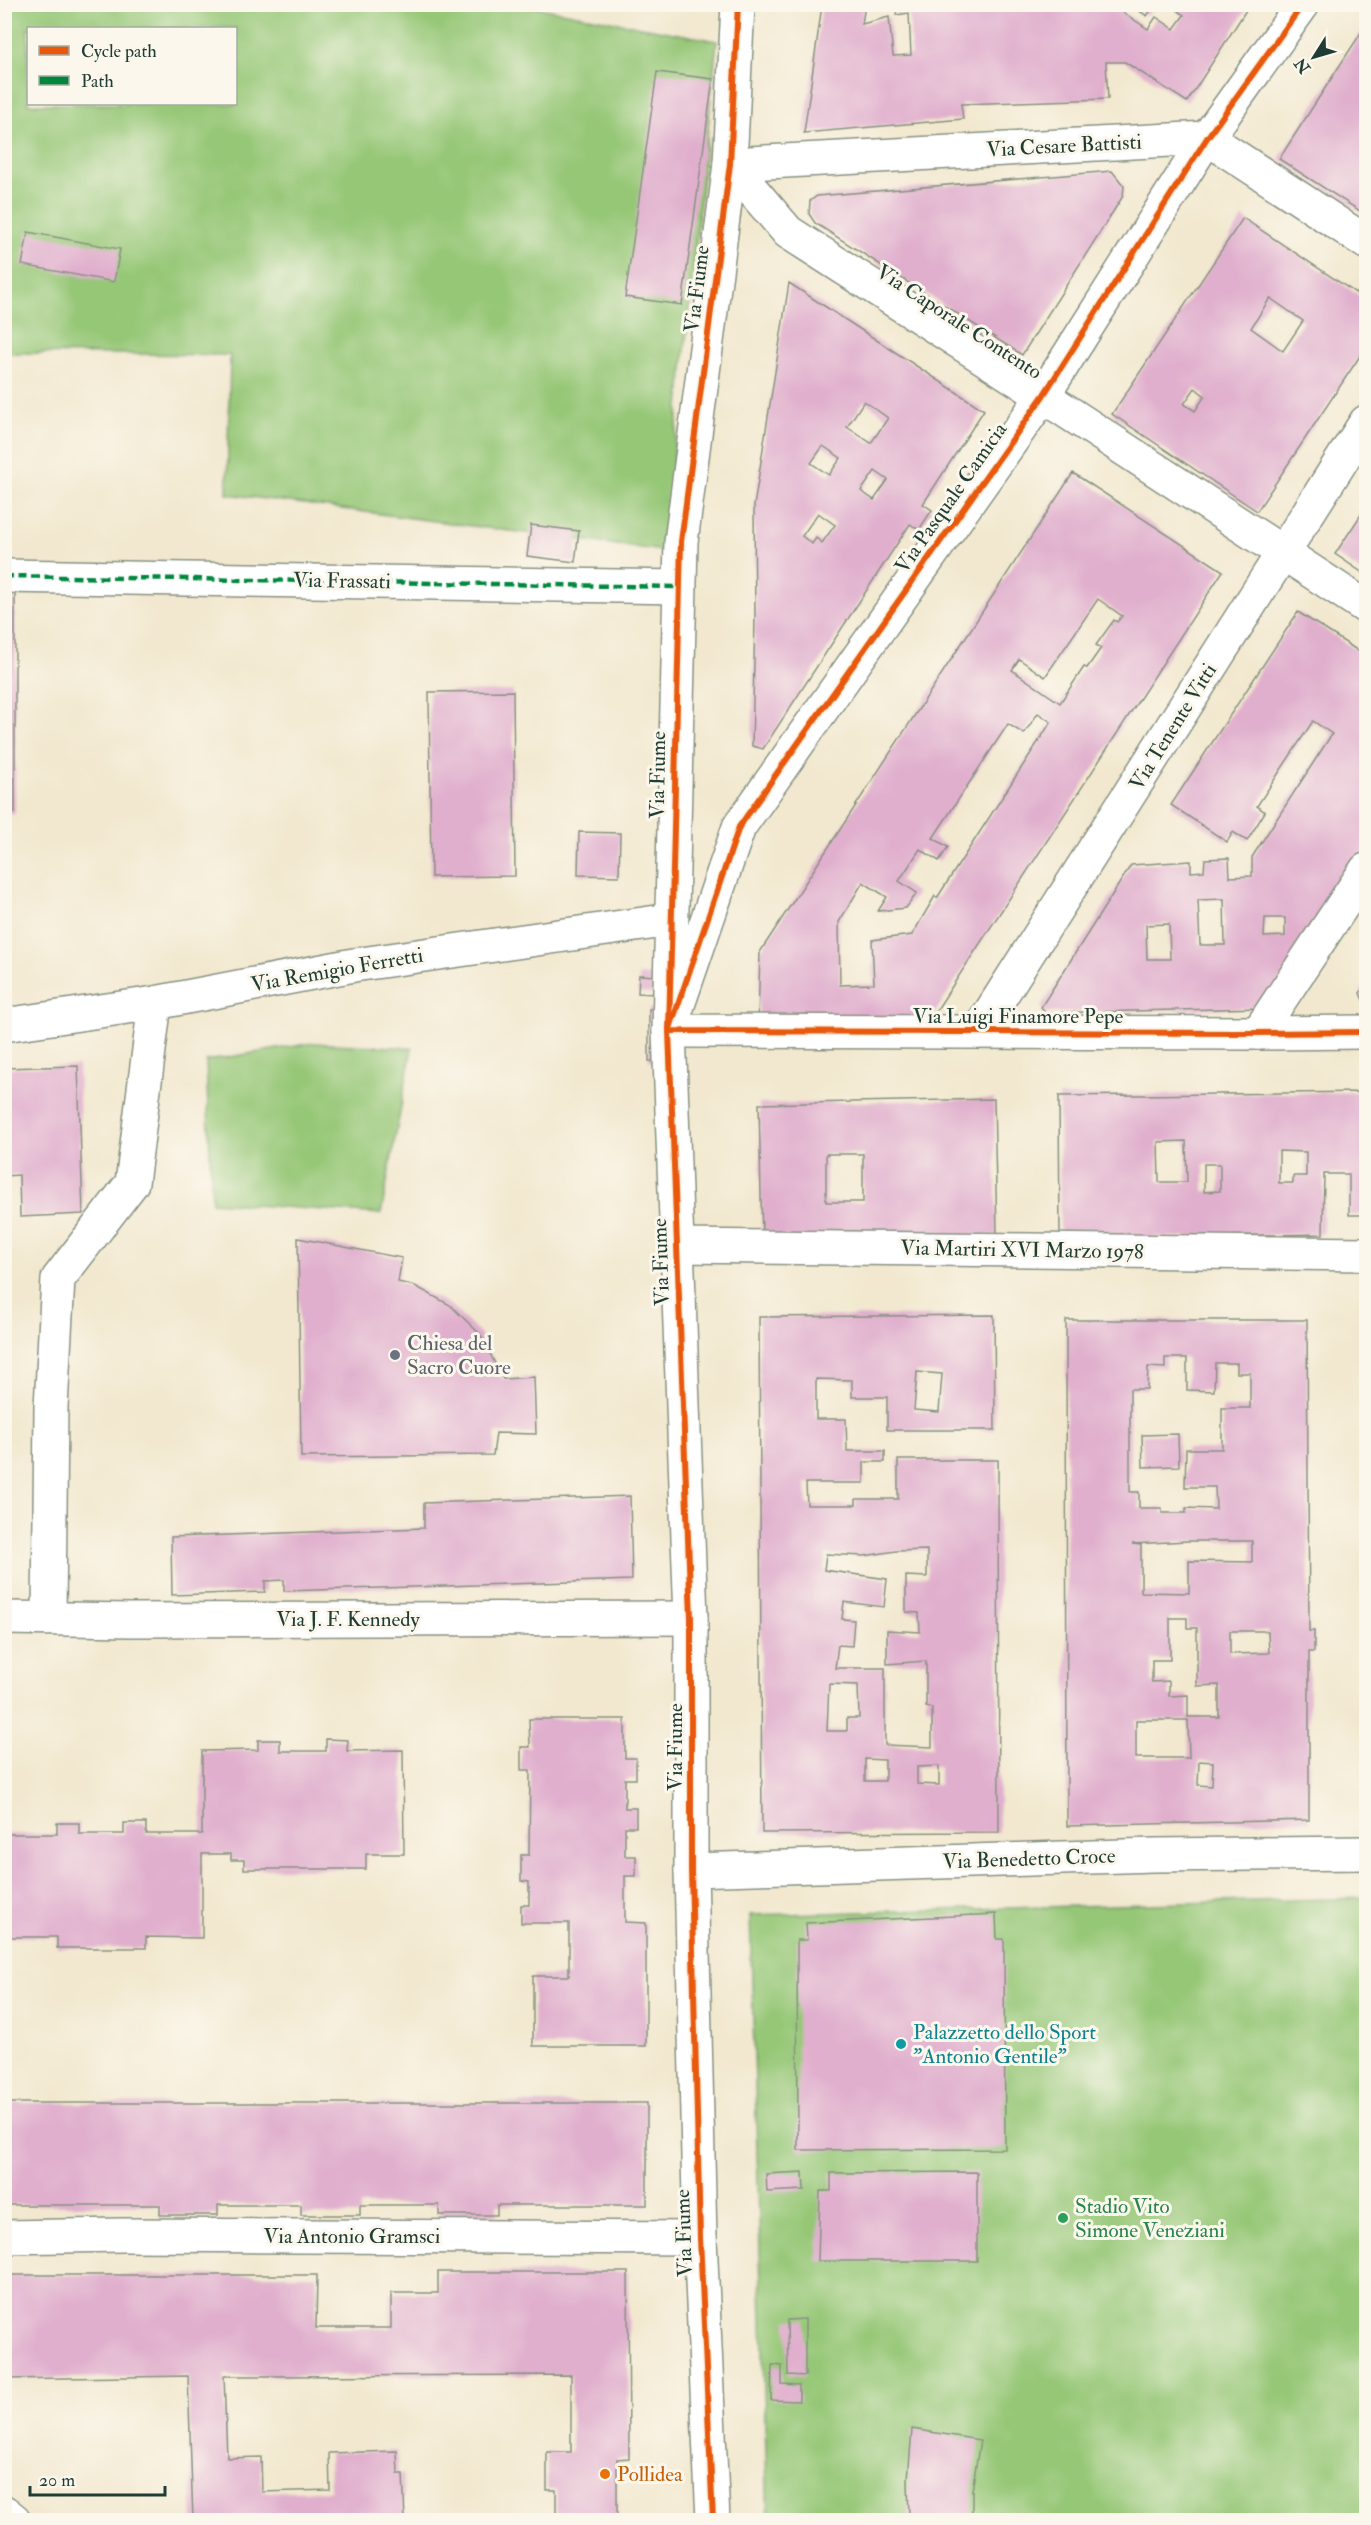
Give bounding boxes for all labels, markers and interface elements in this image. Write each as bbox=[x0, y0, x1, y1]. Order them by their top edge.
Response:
legend bbox=[27, 27, 237, 105]
north arrow bbox=[1284, 27, 1344, 87]
text: Cycle path bbox=[81, 40, 157, 63]
text: N bbox=[1290, 53, 1316, 78]
text: Path bbox=[81, 70, 114, 93]
street label: Via Cesare Battisti bbox=[986, 128, 1143, 164]
street label: Via Fiume bbox=[678, 244, 716, 334]
street label: Via Caporale Contento bbox=[871, 258, 1047, 386]
street label: Via Pasquale Camicia bbox=[889, 417, 1013, 579]
street label: Via Frassati bbox=[293, 567, 392, 595]
street label: Via Tenente Vitti bbox=[1123, 658, 1223, 796]
street label: Via Fiume bbox=[644, 731, 672, 819]
street label: Via Remigio Ferretti bbox=[249, 942, 426, 998]
street label: Via Luigi Finamore Pepe bbox=[913, 1003, 1124, 1030]
street label: Via Fiume bbox=[646, 1217, 676, 1306]
street label: Via Martiri XVI Marzo 1978 bbox=[900, 1234, 1144, 1266]
place label: Chiesa del Sacro Cuore bbox=[407, 1330, 511, 1381]
marker: Chiesa del Sacro Cuore bbox=[388, 1348, 402, 1362]
street label: Via J. F. Kennedy bbox=[276, 1606, 421, 1633]
street label: Via Fiume bbox=[662, 1703, 689, 1791]
street label: Via Benedetto Croce bbox=[942, 1842, 1116, 1876]
place label: Palazzetto dello Sport "Antonio Gentile" bbox=[913, 2019, 1096, 2070]
marker: Palazzetto dello Sport "Antonio Gentile" bbox=[894, 2037, 908, 2051]
street label: Via Fiume bbox=[669, 2188, 699, 2277]
place label: Stadio Vito Simone Veneziani bbox=[1075, 2193, 1225, 2244]
marker: Stadio Vito Simone Veneziani bbox=[1056, 2211, 1070, 2225]
street label: Via Antonio Gramsci bbox=[264, 2223, 441, 2250]
scale bar bbox=[30, 2459, 165, 2497]
place label: Pollidea bbox=[617, 2461, 683, 2488]
marker: Pollidea bbox=[598, 2467, 612, 2481]
text: 20 m bbox=[39, 2469, 75, 2492]

